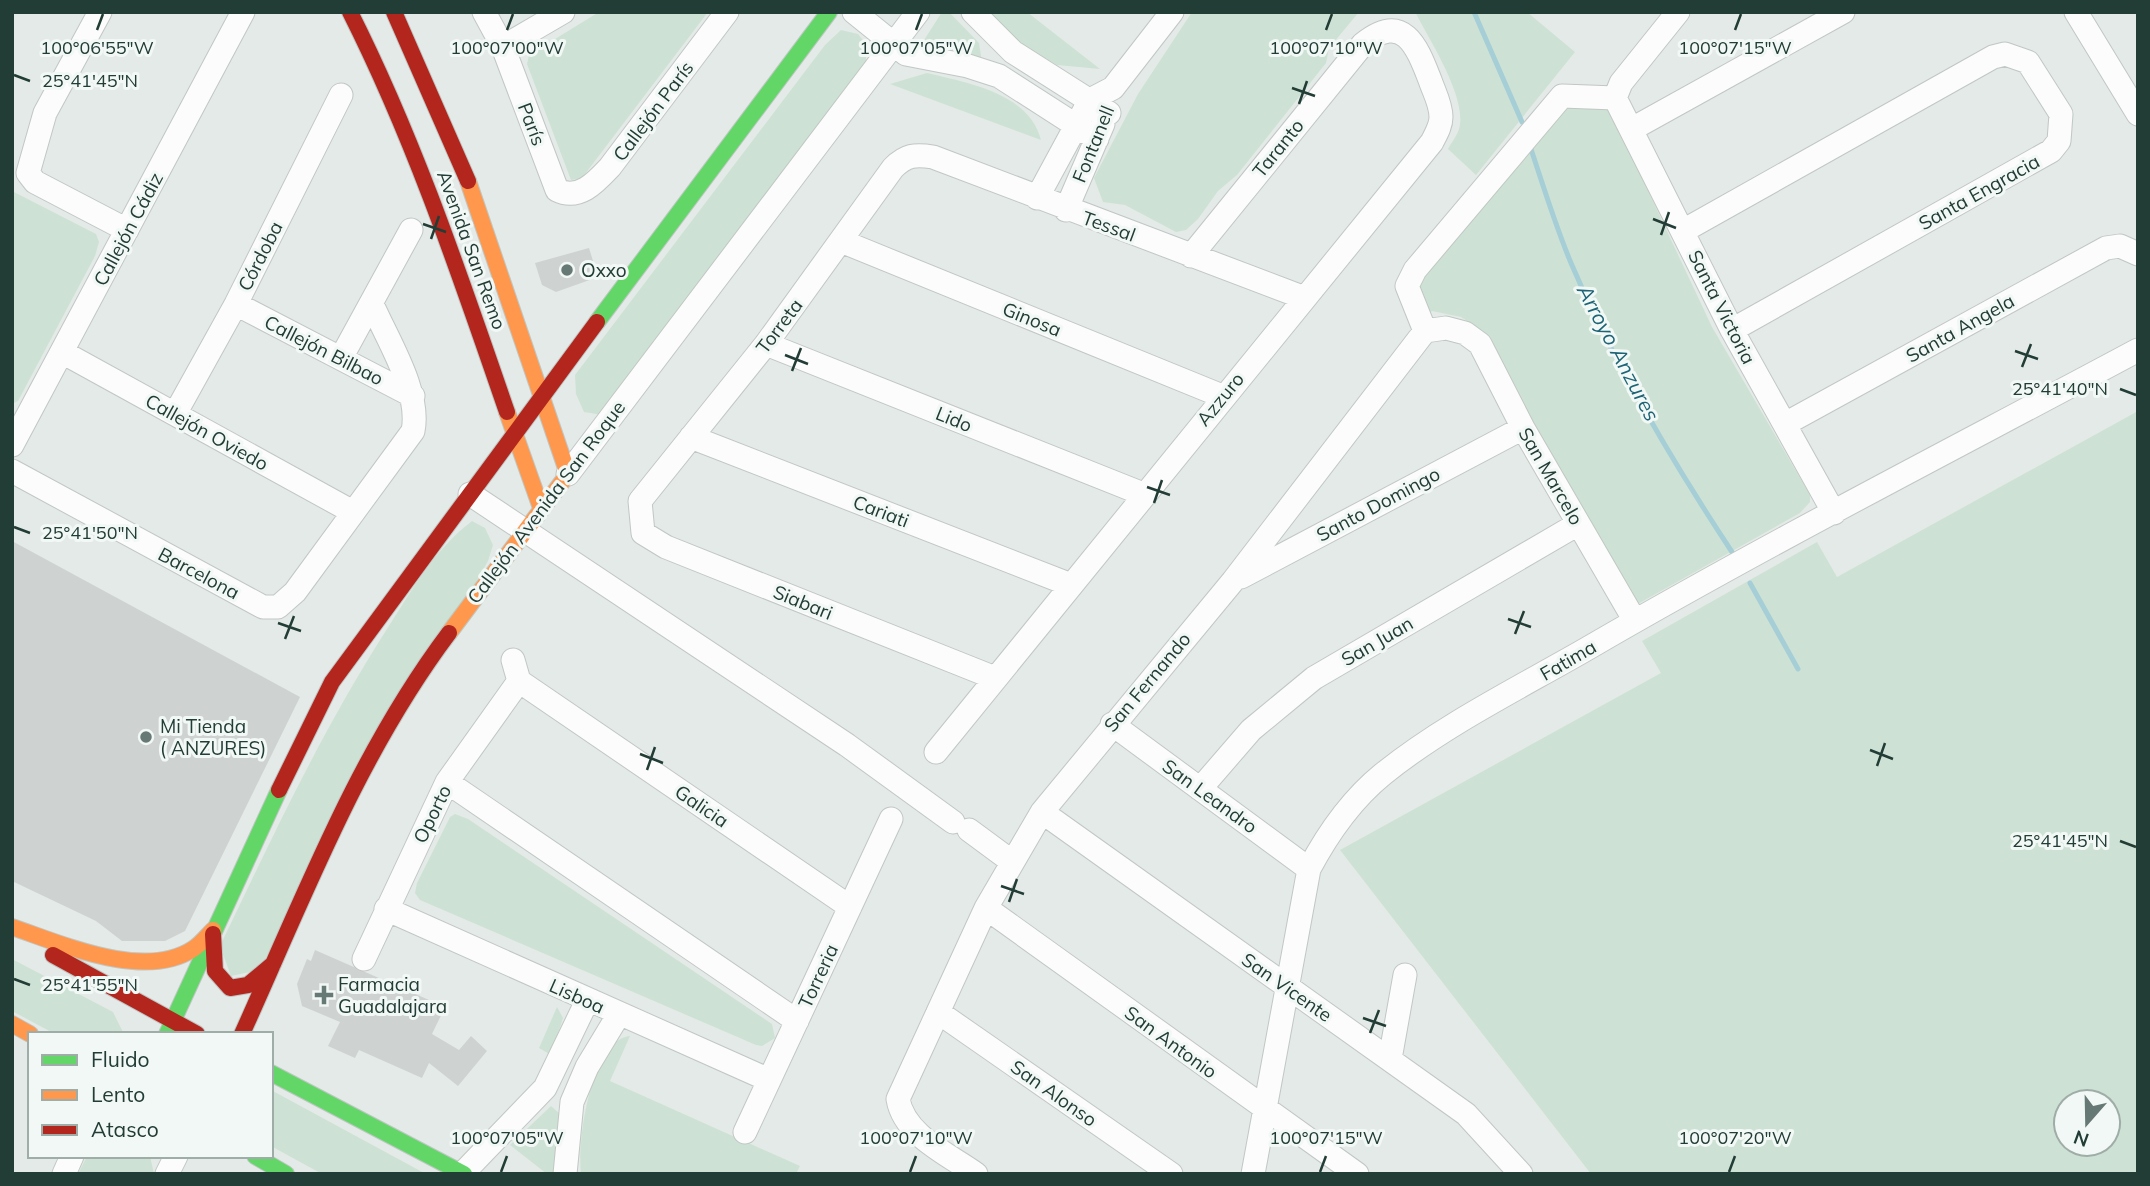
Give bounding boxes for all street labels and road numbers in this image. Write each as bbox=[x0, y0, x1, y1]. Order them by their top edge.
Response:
street label: Callejón París bbox=[608, 56, 698, 166]
street label: París bbox=[513, 99, 551, 149]
street label: Fontanell bbox=[1067, 102, 1119, 186]
street label: Taranto bbox=[1247, 114, 1309, 182]
street label: Santa Engracia bbox=[1914, 149, 2044, 235]
street label: Avenida San Remo bbox=[432, 167, 512, 333]
street label: Callejón Cádiz bbox=[88, 168, 168, 290]
street label: Tessal bbox=[1079, 205, 1139, 247]
street label: Córdoba bbox=[232, 217, 288, 295]
street label: Santa Victoria bbox=[1683, 246, 1761, 368]
street label: Santa Angela bbox=[1902, 288, 2018, 368]
street label: Torreta bbox=[750, 294, 808, 358]
street label: Ginosa bbox=[999, 296, 1065, 342]
street label: Callejón Bilbao bbox=[260, 310, 388, 390]
street label: Azzuro bbox=[1191, 367, 1249, 431]
street label: Callejón Oviedo bbox=[141, 388, 273, 476]
street label: Callejón Avenida San Roque bbox=[462, 396, 630, 608]
street label: Lido bbox=[932, 401, 976, 437]
street label: San Marcelo bbox=[1513, 423, 1589, 529]
street label: Santo Domingo bbox=[1312, 461, 1444, 547]
street label: Cariati bbox=[850, 489, 912, 533]
street label: Barcelona bbox=[154, 542, 244, 604]
street label: Siabari bbox=[770, 579, 836, 625]
street label: San Juan bbox=[1337, 611, 1417, 671]
street label: San Fernando bbox=[1098, 627, 1196, 737]
street label: Fatima bbox=[1536, 634, 1600, 686]
street label: San Leandro bbox=[1158, 754, 1262, 838]
street label: Galicia bbox=[671, 779, 733, 833]
street label: Oporto bbox=[408, 781, 456, 847]
street label: Torreria bbox=[793, 940, 843, 1012]
street label: San Vicente bbox=[1237, 947, 1337, 1027]
street label: Lisboa bbox=[546, 973, 608, 1019]
street label: San Antonio bbox=[1120, 1000, 1222, 1084]
street label: San Alonso bbox=[1006, 1054, 1102, 1132]

